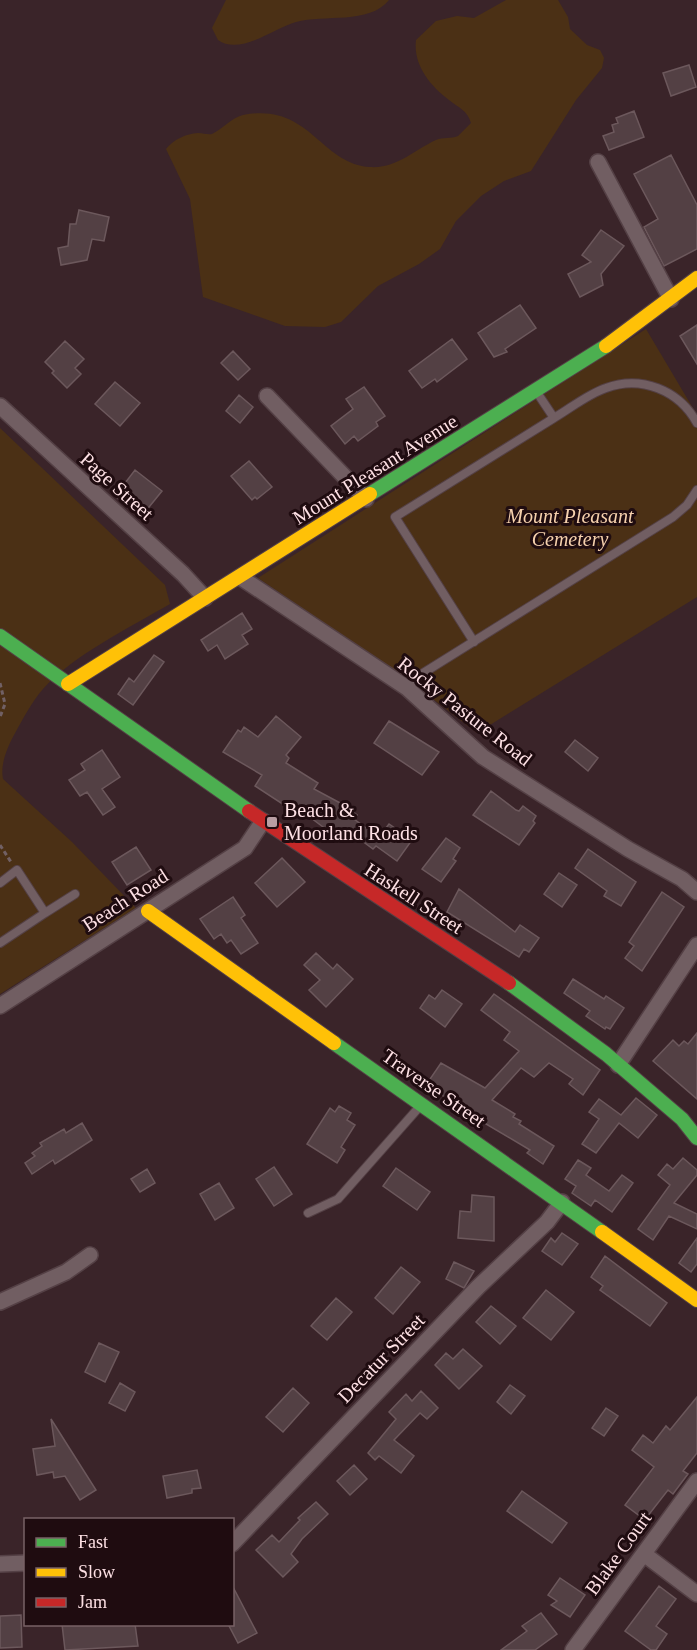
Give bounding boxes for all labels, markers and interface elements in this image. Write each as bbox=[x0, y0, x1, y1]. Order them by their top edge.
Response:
street label: Mount Pleasant Avenue bbox=[289, 409, 461, 529]
street label: Page Street bbox=[75, 448, 158, 526]
park label: Mount Pleasant Cemetery bbox=[505, 505, 634, 551]
street label: Rocky Pasture Road bbox=[393, 652, 536, 771]
place label: Beach & Moorland Roads bbox=[284, 799, 418, 844]
marker: Beach & Moorland Roads bbox=[265, 815, 279, 829]
street label: Haskell Street bbox=[361, 858, 468, 938]
street label: Beach Road bbox=[78, 864, 172, 936]
street label: Traverse Street bbox=[378, 1044, 490, 1132]
street label: Decatur Street bbox=[333, 1309, 429, 1407]
street label: Blake Court bbox=[581, 1507, 656, 1599]
legend bbox=[24, 1518, 234, 1626]
text: Fast bbox=[78, 1532, 108, 1552]
text: Slow bbox=[78, 1562, 115, 1582]
text: Jam bbox=[78, 1592, 107, 1612]

